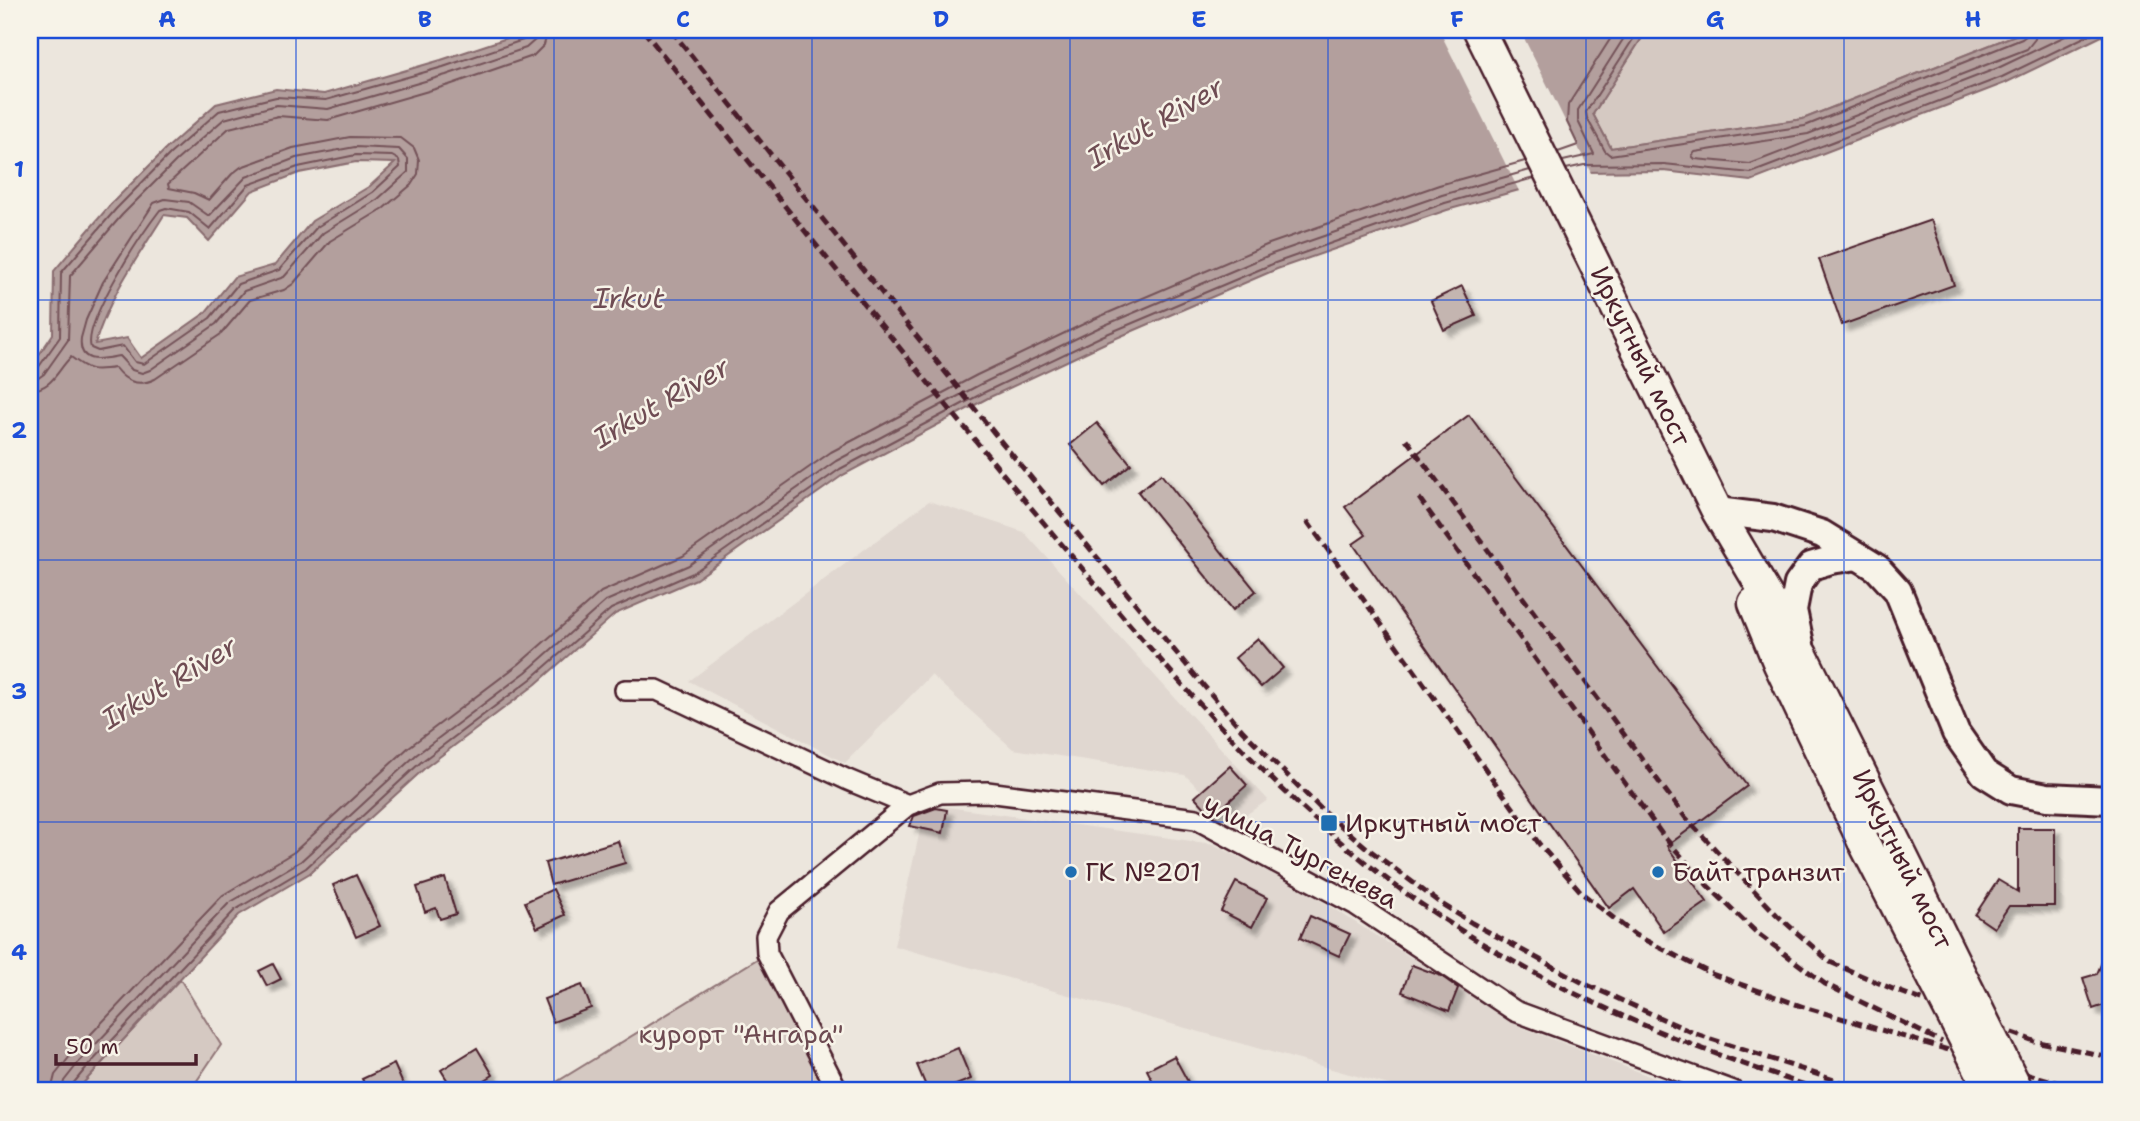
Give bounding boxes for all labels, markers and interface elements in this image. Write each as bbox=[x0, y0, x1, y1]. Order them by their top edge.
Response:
text: A bbox=[158, 4, 176, 34]
text: B bbox=[418, 4, 432, 34]
text: C bbox=[676, 4, 690, 34]
text: D bbox=[933, 4, 949, 34]
text: E bbox=[1191, 4, 1207, 34]
text: F bbox=[1450, 4, 1464, 34]
text: G bbox=[1706, 4, 1725, 34]
text: H bbox=[1965, 4, 1981, 34]
water label: Irkut River bbox=[1079, 67, 1231, 177]
text: 1 bbox=[14, 154, 24, 184]
street label: Иркутный мост bbox=[1583, 260, 1700, 452]
water label: Irkut bbox=[592, 279, 665, 317]
water label: Irkut River bbox=[585, 347, 737, 457]
text: 2 bbox=[11, 415, 27, 445]
water label: Irkut River bbox=[93, 626, 245, 738]
text: 3 bbox=[11, 676, 27, 706]
street label: Иркутный мост bbox=[1845, 763, 1962, 955]
street label: улица Тургенева bbox=[1198, 785, 1404, 916]
place label: Иркутный мост bbox=[1345, 805, 1542, 840]
marker: Иркутный мост bbox=[1319, 813, 1339, 833]
place label: ГК №201 bbox=[1085, 854, 1201, 889]
place label: Байт транзит bbox=[1672, 854, 1845, 889]
marker: ГК №201 bbox=[1063, 864, 1079, 880]
marker: Байт транзит bbox=[1650, 864, 1666, 880]
text: 4 bbox=[11, 937, 27, 967]
park label: курорт "Ангара" bbox=[638, 1016, 844, 1051]
scale bar bbox=[56, 1023, 196, 1067]
text: 50 m bbox=[66, 1033, 119, 1061]

